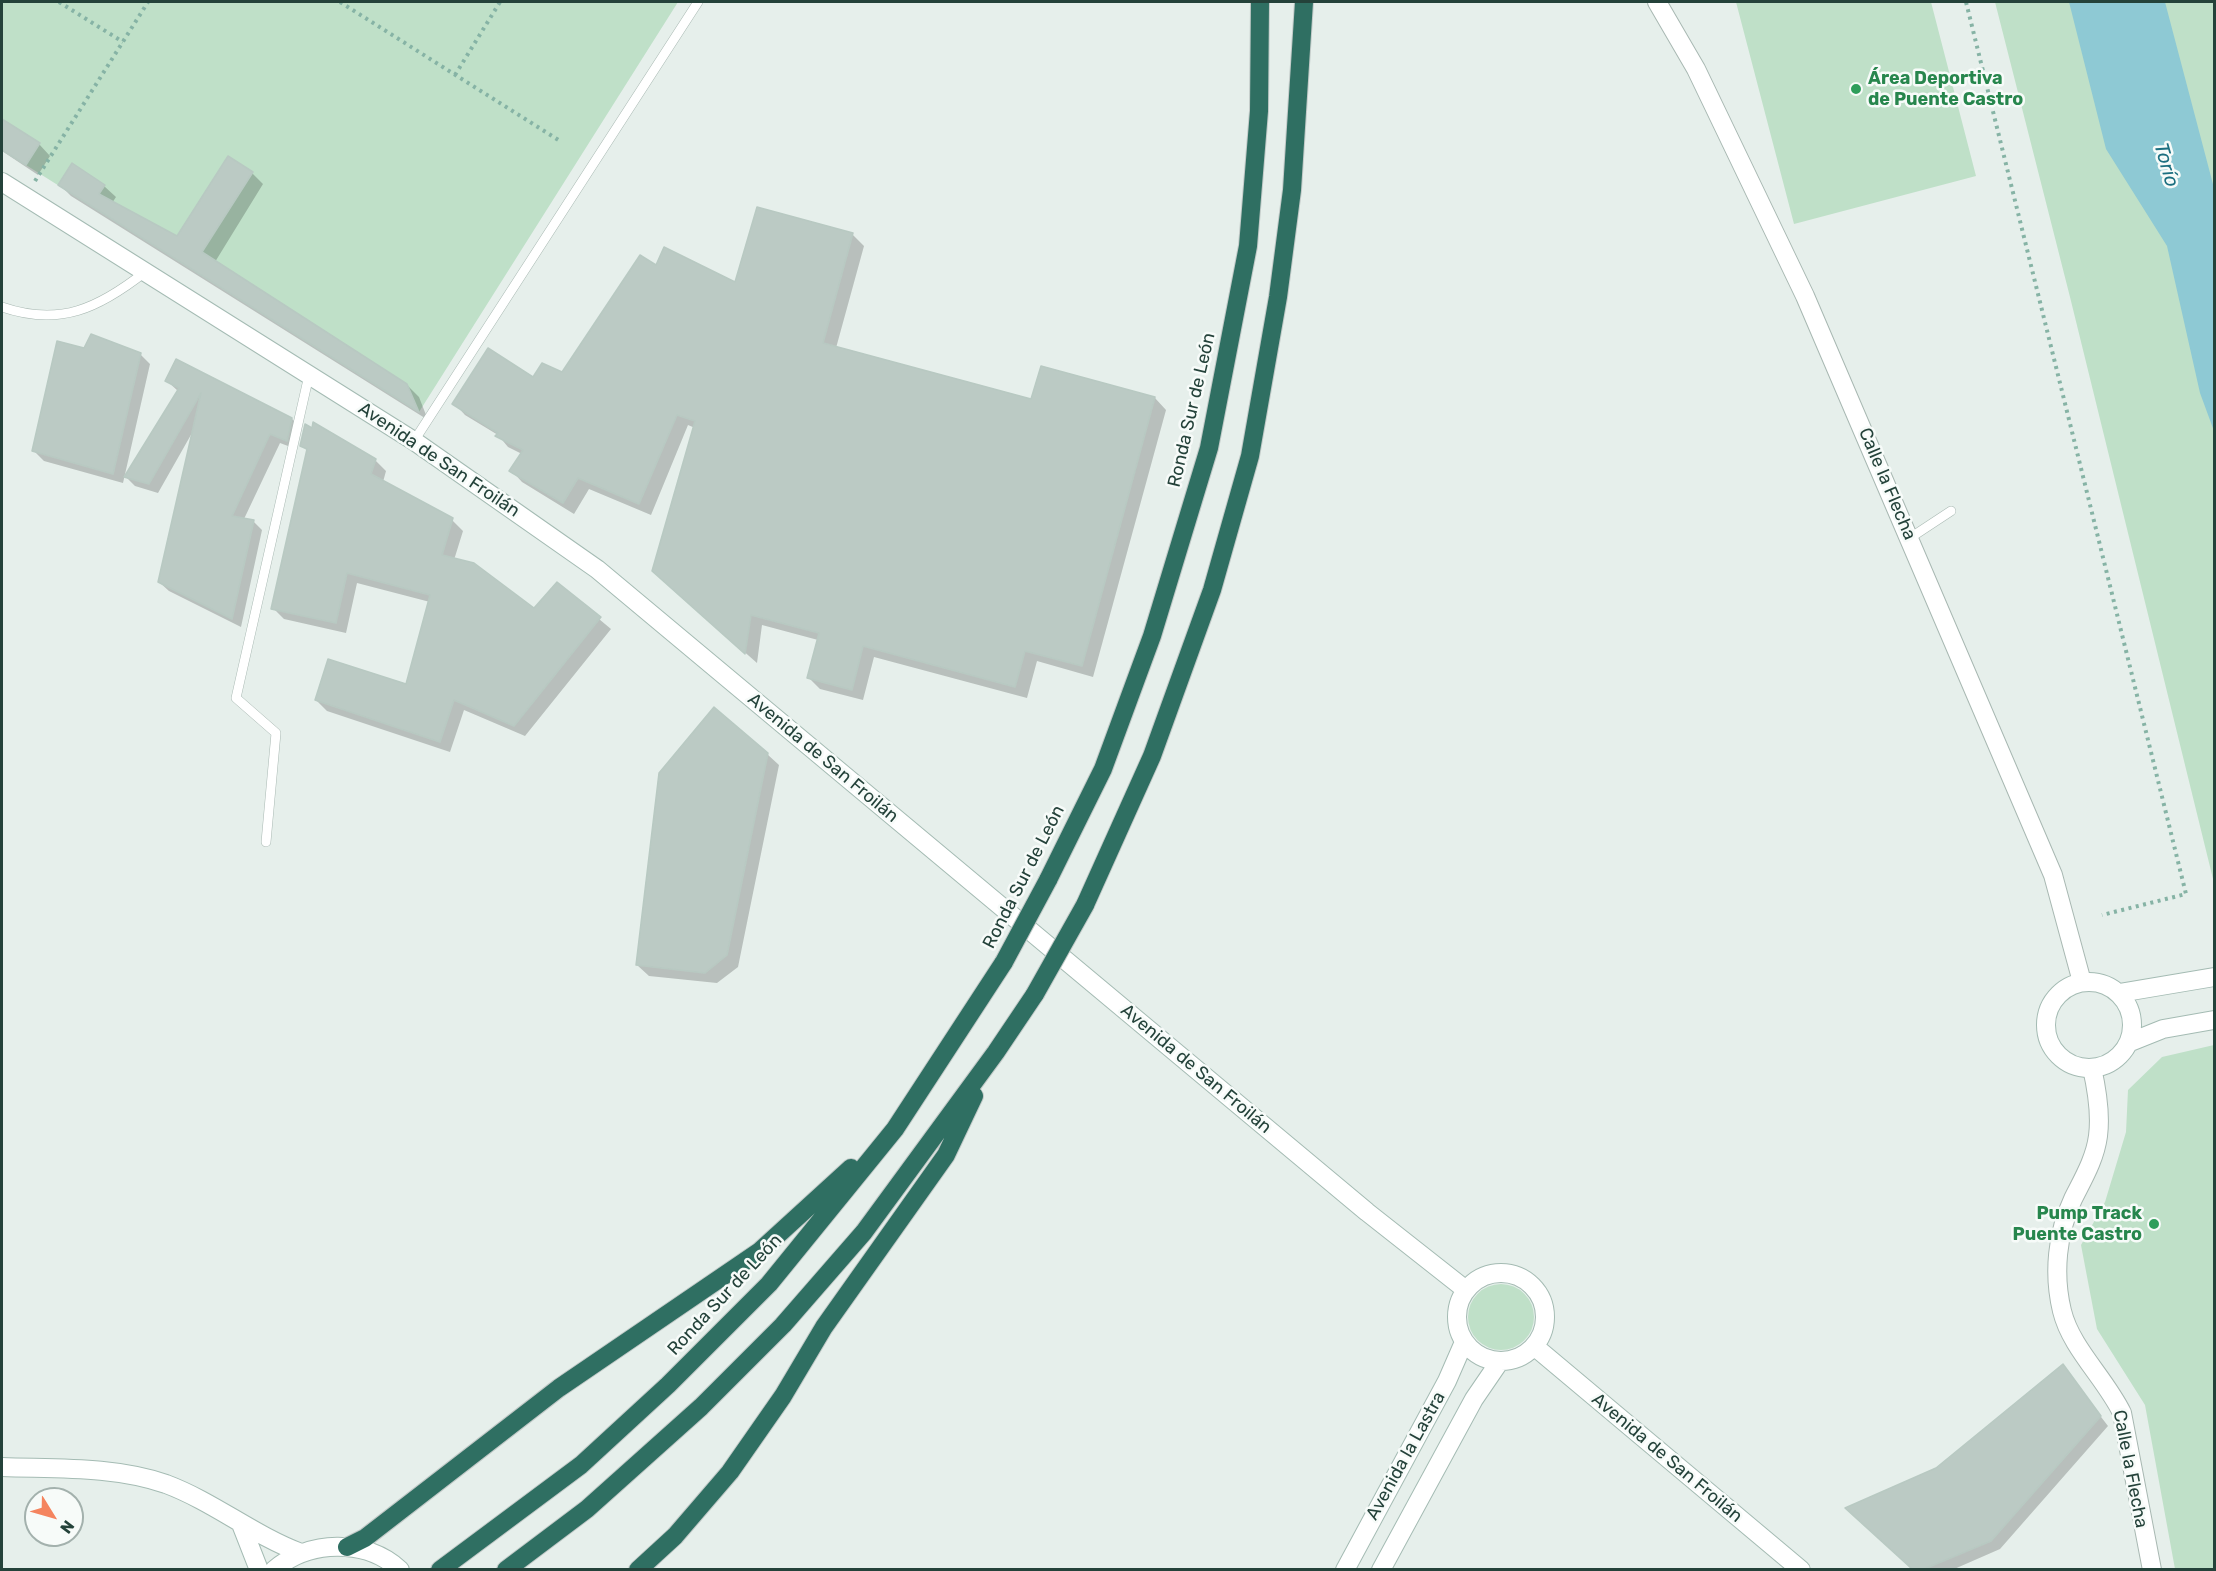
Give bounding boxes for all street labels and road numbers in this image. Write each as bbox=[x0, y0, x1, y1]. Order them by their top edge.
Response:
street label: Ronda Sur de León bbox=[1164, 331, 1220, 489]
street label: Avenida de San Froilán bbox=[354, 398, 524, 522]
street label: Calle la Flecha bbox=[1854, 425, 1920, 543]
street label: Avenida de San Froilán bbox=[743, 689, 903, 827]
street label: Ronda Sur de León bbox=[979, 802, 1069, 952]
street label: Avenida de San Froilán bbox=[1116, 1000, 1276, 1138]
street label: Ronda Sur de León bbox=[663, 1230, 787, 1360]
street label: Avenida la Lastra bbox=[1362, 1388, 1450, 1524]
street label: Avenida de San Froilán bbox=[1587, 1389, 1747, 1527]
street label: Calle la Flecha bbox=[2108, 1408, 2152, 1530]

